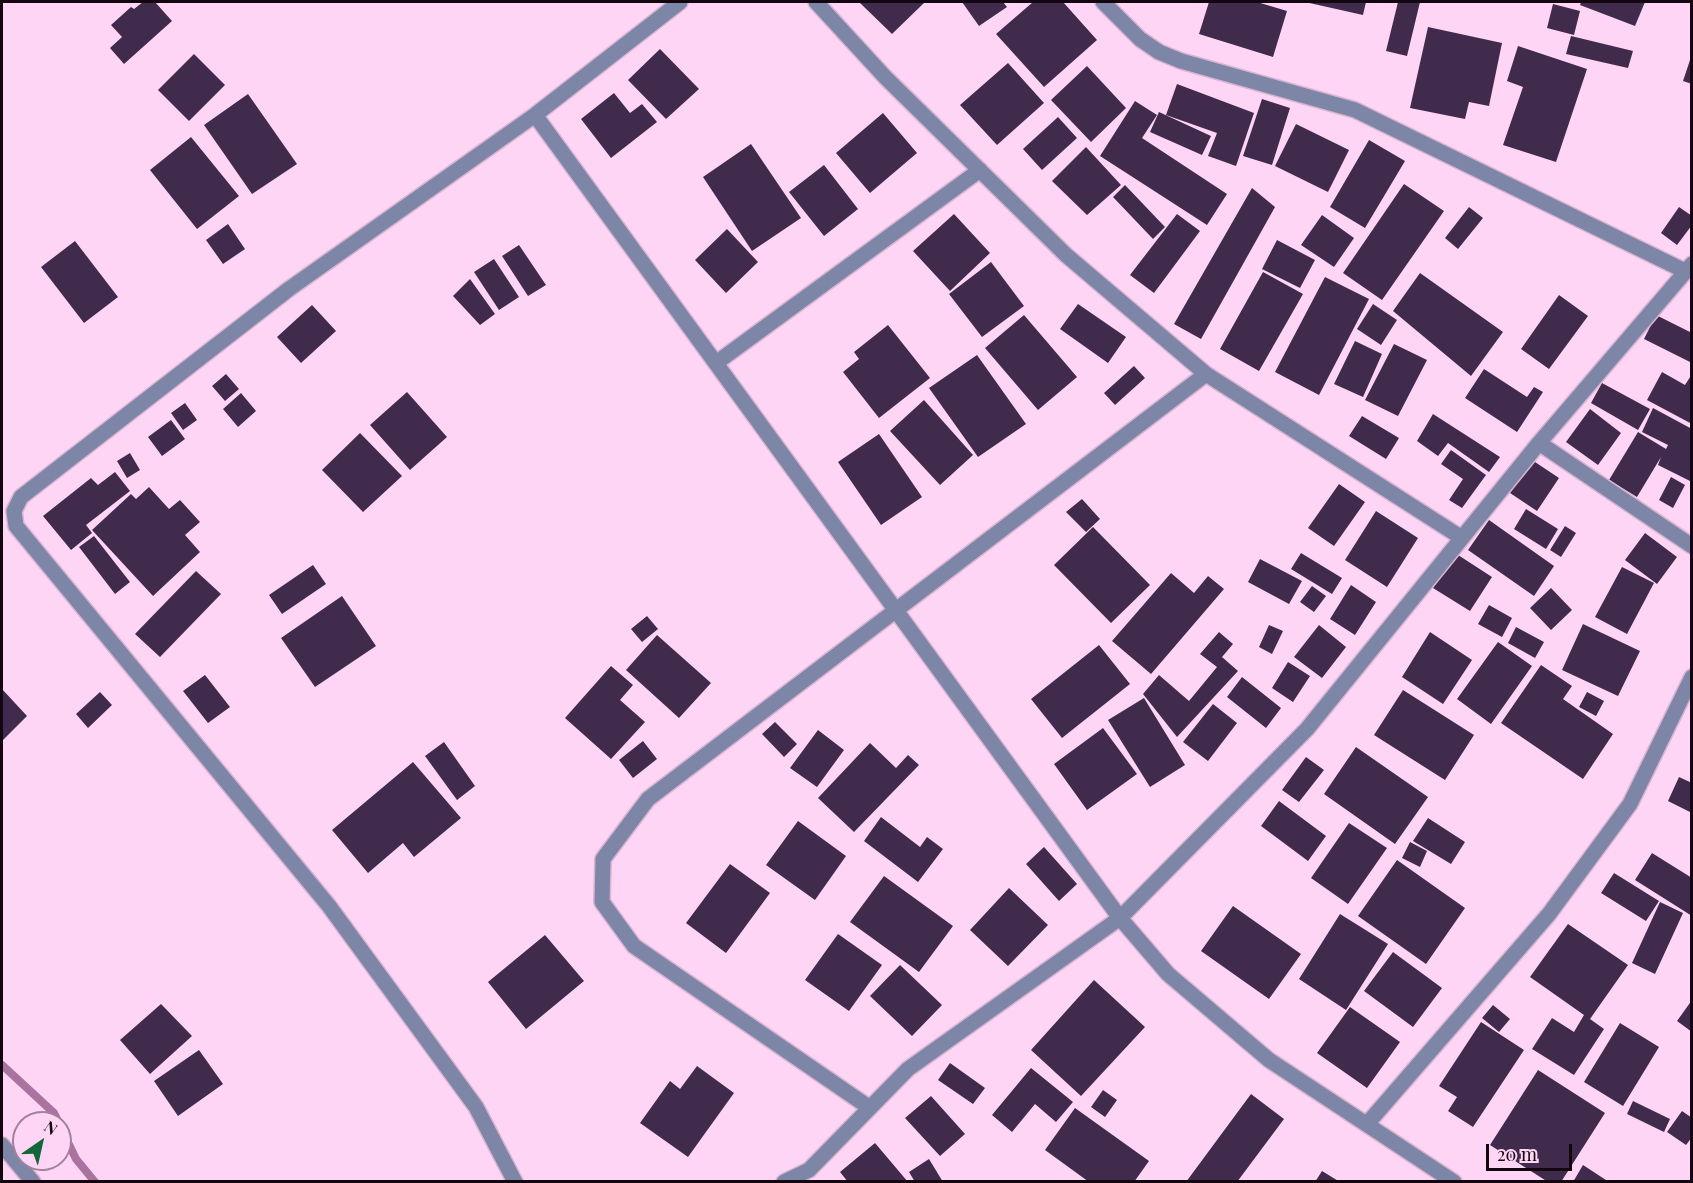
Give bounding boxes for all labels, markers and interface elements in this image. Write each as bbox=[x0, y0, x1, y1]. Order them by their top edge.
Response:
north arrow bbox=[12, 1111, 72, 1171]
text: N bbox=[41, 1115, 62, 1139]
scale bar bbox=[1489, 1132, 1574, 1170]
text: 20 m bbox=[1497, 1142, 1537, 1166]

